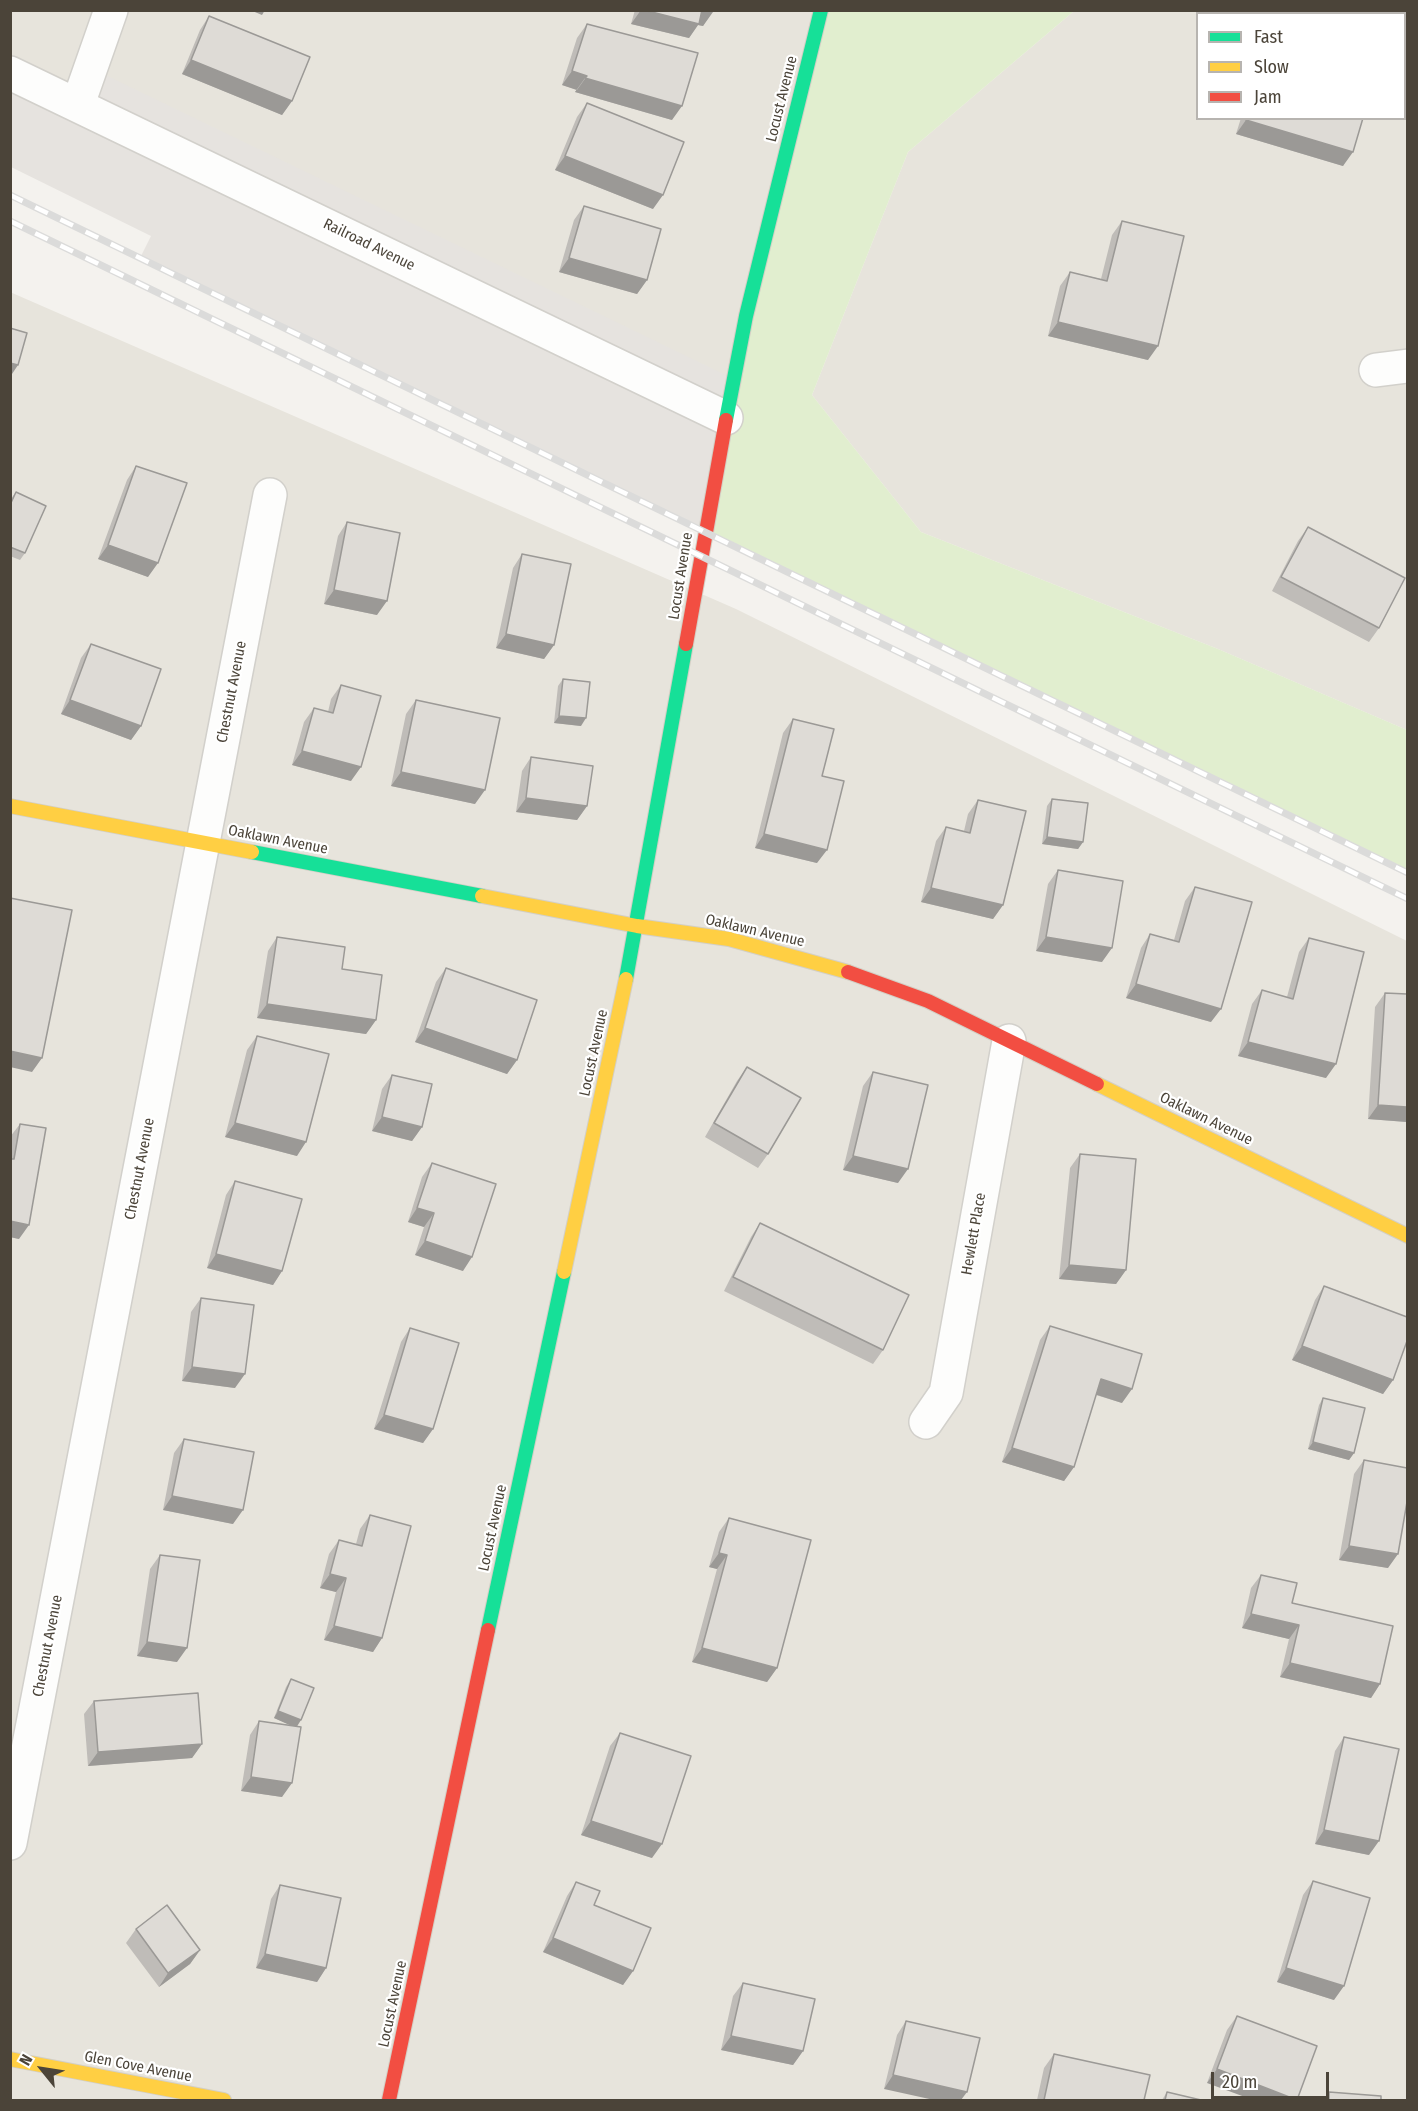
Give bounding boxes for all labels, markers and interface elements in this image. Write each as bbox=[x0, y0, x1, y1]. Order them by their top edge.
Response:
legend bbox=[1196, 12, 1406, 120]
text: Fast bbox=[1254, 26, 1283, 48]
street label: Locust Avenue bbox=[763, 54, 801, 144]
text: Slow bbox=[1254, 56, 1289, 78]
text: Jam bbox=[1254, 86, 1282, 108]
street label: Railroad Avenue bbox=[320, 215, 418, 275]
street label: Locust Avenue bbox=[665, 531, 697, 621]
street label: Chestnut Avenue bbox=[213, 640, 251, 744]
street label: Oaklawn Avenue bbox=[227, 822, 329, 858]
street label: Oaklawn Avenue bbox=[704, 911, 806, 951]
street label: Locust Avenue bbox=[576, 1008, 612, 1098]
street label: Oaklawn Avenue bbox=[1157, 1089, 1255, 1149]
street label: Chestnut Avenue bbox=[121, 1117, 159, 1221]
street label: Hewlett Place bbox=[958, 1191, 990, 1277]
street label: Locust Avenue bbox=[475, 1483, 511, 1573]
street label: Chestnut Avenue bbox=[29, 1594, 67, 1698]
street label: Locust Avenue bbox=[375, 1959, 411, 2049]
north arrow bbox=[12, 2039, 72, 2099]
street label: Glen Cove Avenue bbox=[83, 2048, 193, 2086]
text: N bbox=[15, 2051, 37, 2069]
scale bar bbox=[1214, 2060, 1332, 2098]
text: 20 m bbox=[1222, 2071, 1257, 2093]

